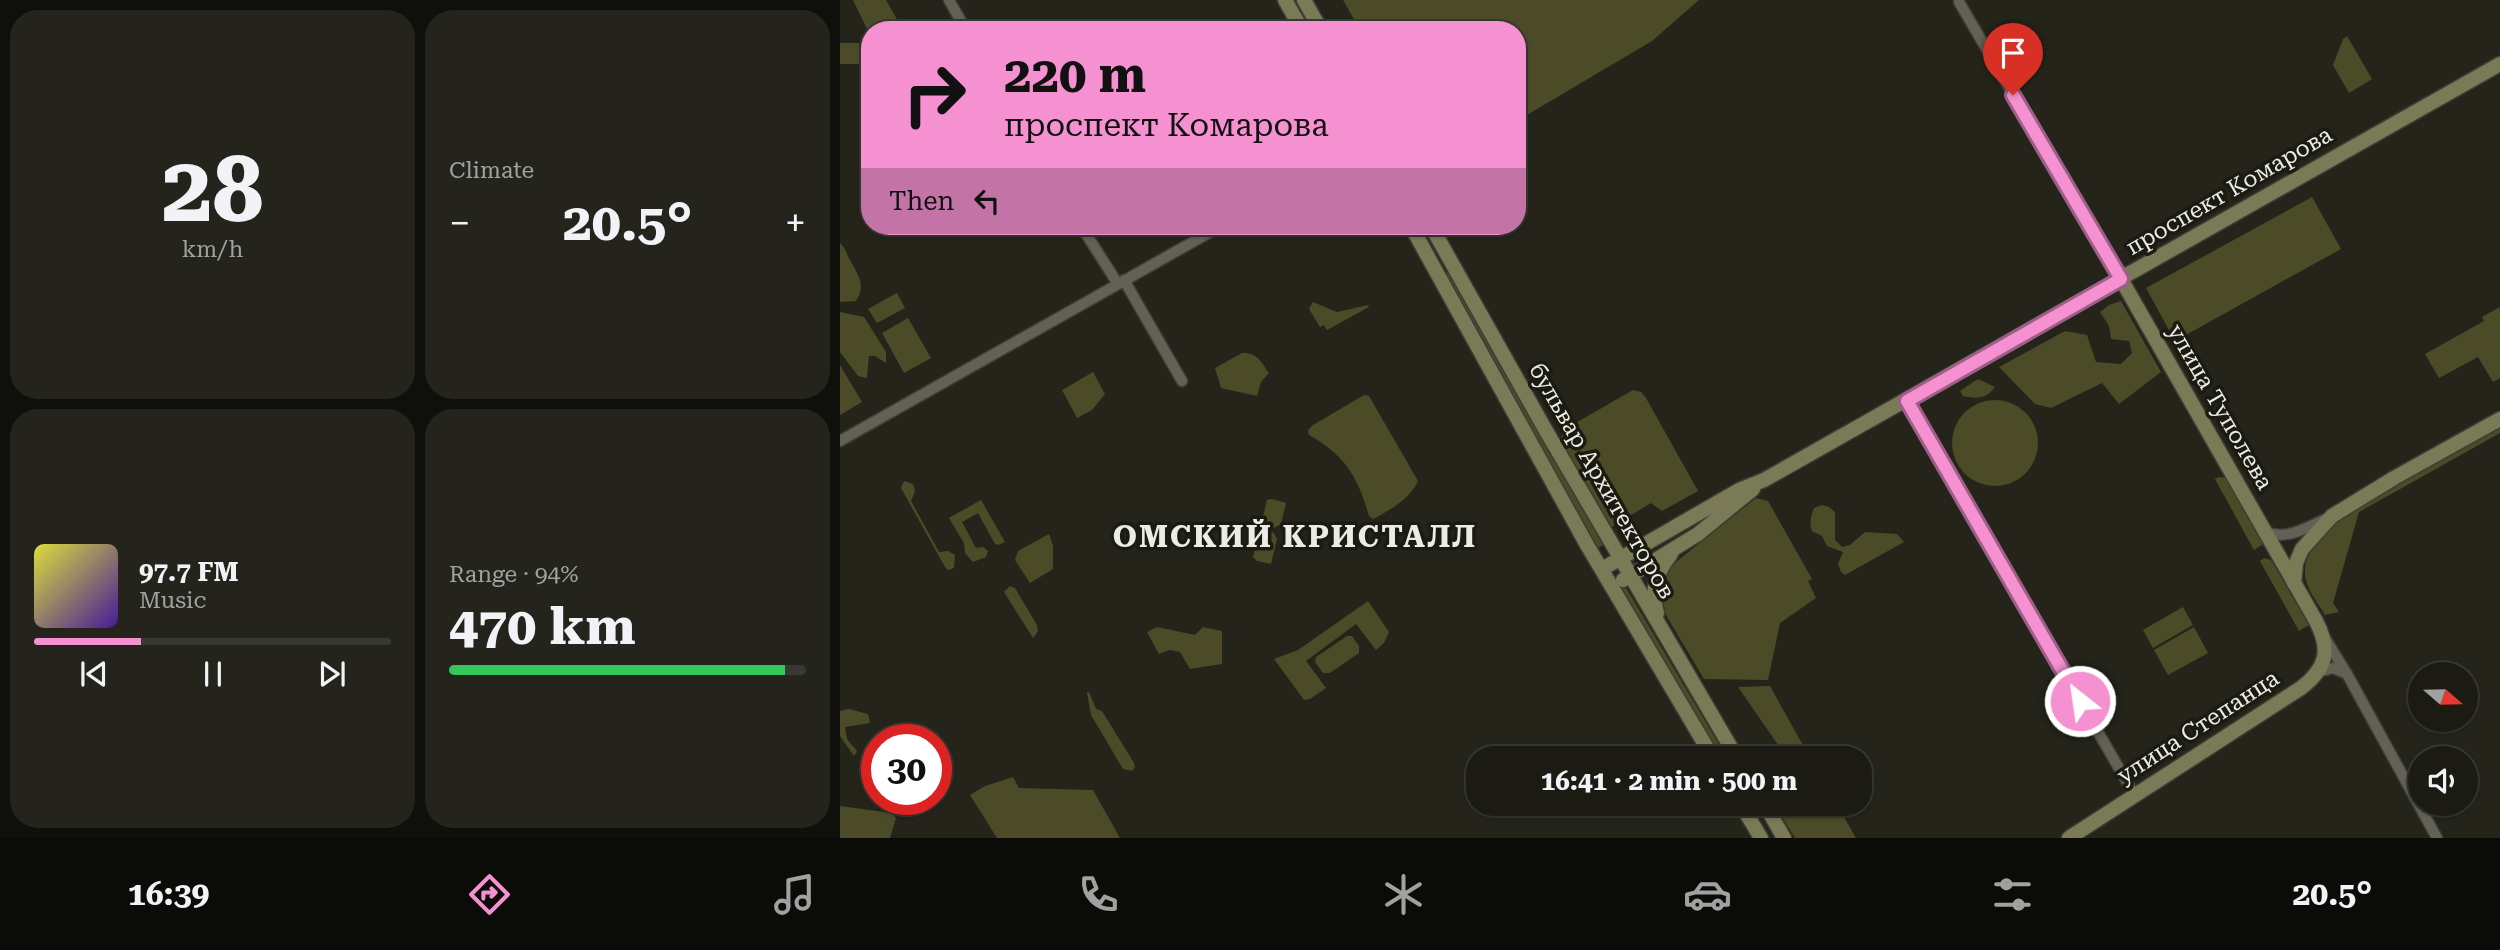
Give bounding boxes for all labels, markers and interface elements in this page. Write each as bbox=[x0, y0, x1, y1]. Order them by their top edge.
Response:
pin bbox=[1983, 23, 2043, 95]
icon: arrive bbox=[1994, 34, 2032, 72]
text: 220 m bbox=[1004, 47, 1146, 104]
icon: right bbox=[889, 49, 980, 140]
text: проспект Комарова bbox=[1004, 106, 1329, 144]
street label: проспект Комарова bbox=[2121, 121, 2337, 261]
text: 28 bbox=[162, 137, 263, 243]
text: Climate bbox=[449, 157, 534, 184]
icon: left bbox=[968, 182, 1006, 220]
text: Then bbox=[889, 186, 954, 216]
text: 20.5° bbox=[563, 192, 692, 253]
text: − bbox=[449, 201, 470, 245]
text: + bbox=[785, 201, 806, 245]
text: km/h bbox=[182, 236, 243, 263]
street label: улица Туполева bbox=[2162, 320, 2279, 495]
street label: бульвар Архитекторов bbox=[1523, 358, 1681, 604]
district label: ОМСКИЙ КРИСТАЛЛ bbox=[1113, 519, 1477, 554]
text: 97.7 FM bbox=[139, 557, 239, 587]
text: Range · 94% bbox=[449, 561, 578, 588]
text: Music bbox=[139, 587, 206, 614]
text: 470 km bbox=[449, 596, 636, 657]
icon: previous bbox=[75, 655, 113, 693]
icon: pause bbox=[194, 655, 232, 693]
icon: next bbox=[313, 655, 351, 693]
north arrow bbox=[2408, 662, 2478, 732]
map controls bbox=[2408, 662, 2478, 816]
position arrow bbox=[2043, 664, 2117, 738]
street label: улица Степанца bbox=[2112, 664, 2284, 789]
speed limit sign: 30 bbox=[861, 724, 952, 815]
button: sound bbox=[2408, 746, 2478, 816]
text: 16:41 · 2 min · 500 m bbox=[1541, 766, 1797, 796]
icon: directions bbox=[465, 870, 514, 919]
icon: music bbox=[770, 870, 819, 919]
icon: phone bbox=[1074, 870, 1123, 919]
icon: climate bbox=[1379, 870, 1428, 919]
icon: car bbox=[1683, 870, 1732, 919]
icon: filters bbox=[1988, 870, 2037, 919]
text: 16:39 bbox=[128, 875, 209, 913]
text: 20.5° bbox=[2292, 875, 2372, 913]

